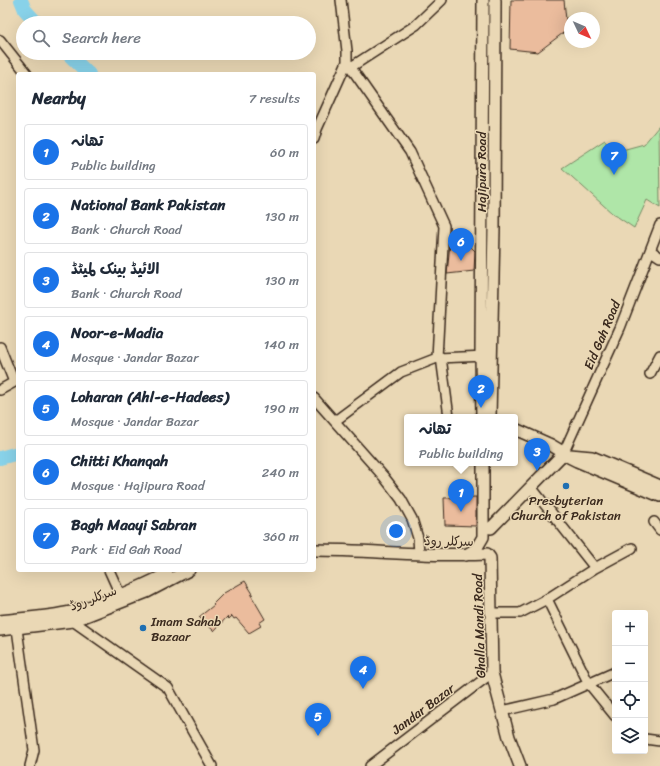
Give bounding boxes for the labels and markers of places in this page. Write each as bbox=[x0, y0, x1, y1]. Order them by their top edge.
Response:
pin: 7 bbox=[601, 142, 627, 175]
pin: 6 bbox=[448, 228, 474, 261]
pin: 2 bbox=[468, 375, 494, 408]
pin: 3 bbox=[524, 438, 550, 471]
pin: 1 bbox=[448, 479, 474, 512]
marker: Presbyterian Church of Pakistan bbox=[561, 481, 571, 491]
place label: Presbyterian Church of Pakistan bbox=[511, 489, 621, 527]
place label: Imam Sahab Bazaar bbox=[150, 610, 221, 648]
marker: Imam Sahab Bazaar bbox=[138, 623, 148, 633]
pin: 4 bbox=[350, 656, 376, 689]
pin: 5 bbox=[305, 703, 331, 736]

